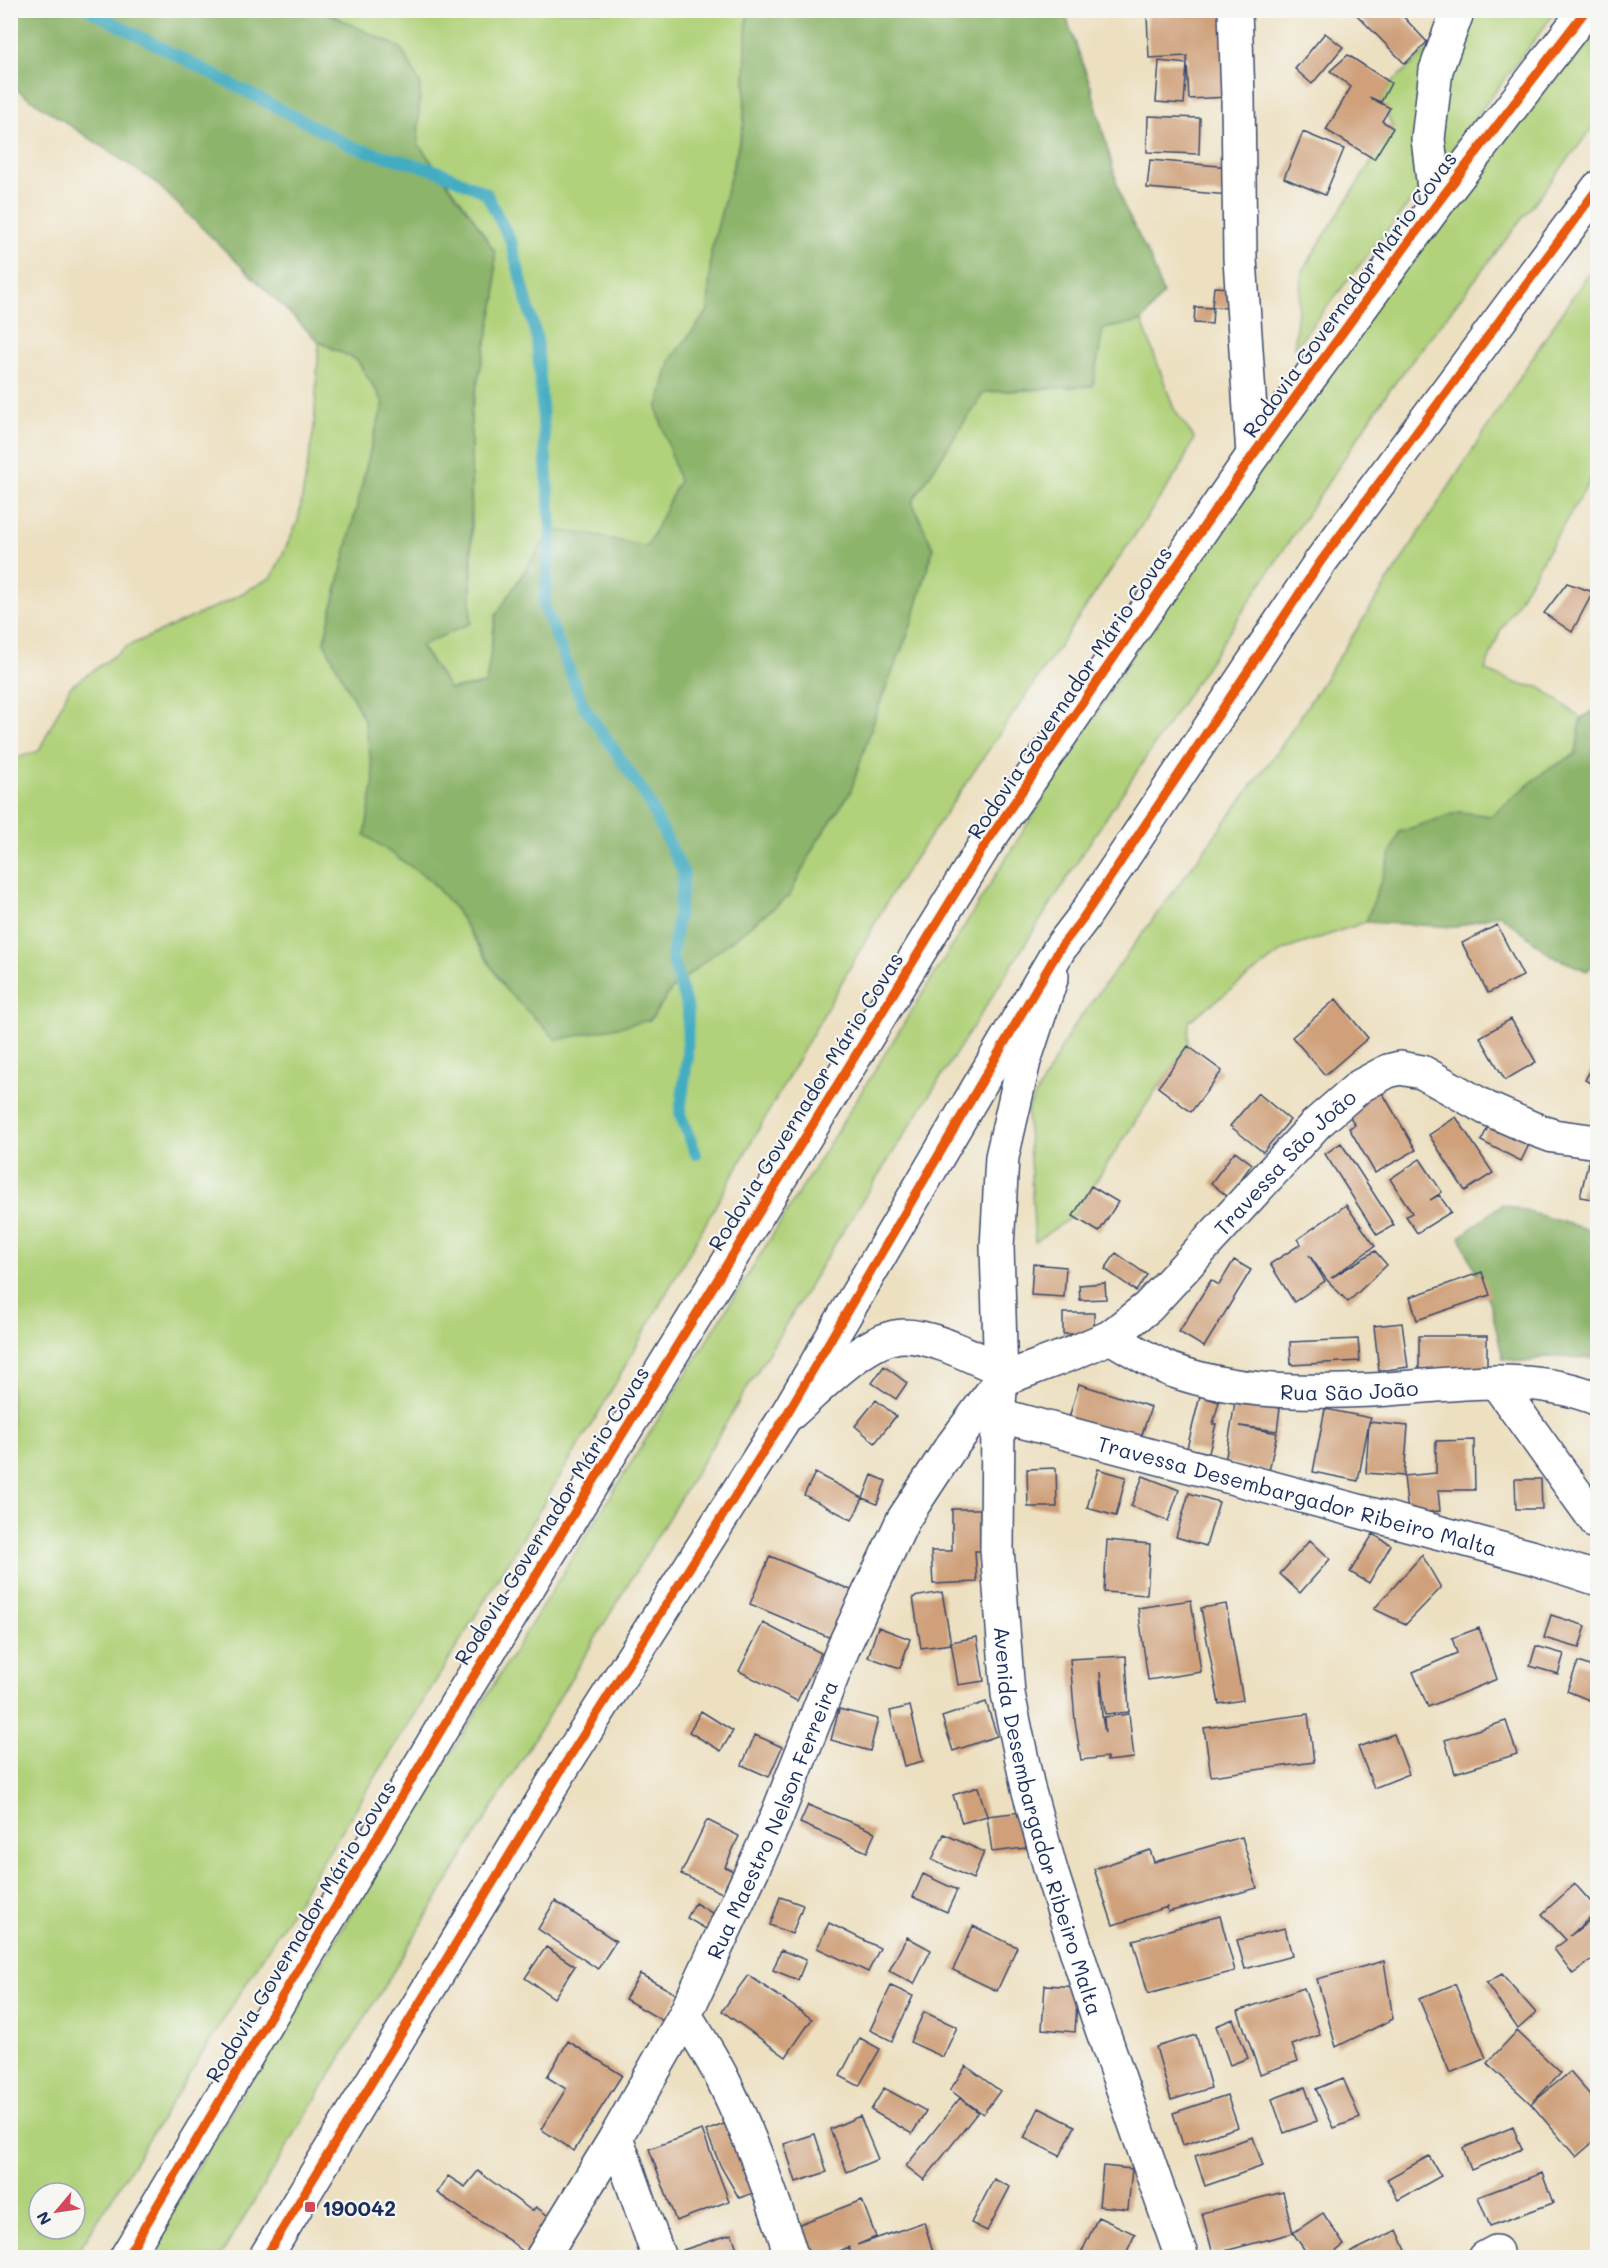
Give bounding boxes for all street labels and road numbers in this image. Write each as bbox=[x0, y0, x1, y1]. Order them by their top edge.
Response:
street label: Rodovia Governador Mário Covas bbox=[1236, 146, 1462, 442]
street label: Rodovia Governador Mário Covas bbox=[961, 541, 1177, 843]
street label: Rodovia Governador Mário Covas bbox=[702, 947, 908, 1255]
street label: Travessa São João bbox=[1207, 1083, 1361, 1241]
street label: Rodovia Governador Mário Covas bbox=[448, 1361, 654, 1669]
street label: Rua São João bbox=[1280, 1373, 1419, 1405]
street label: Travessa Desembargador Ribeiro Malta bbox=[1095, 1429, 1500, 1561]
street label: Avenida Desembargador Ribeiro Malta bbox=[989, 1625, 1110, 2018]
street label: Rua Maestro Nelson Ferreira bbox=[700, 1676, 843, 1963]
street label: Rodovia Governador Mário Covas bbox=[199, 1775, 401, 2087]

